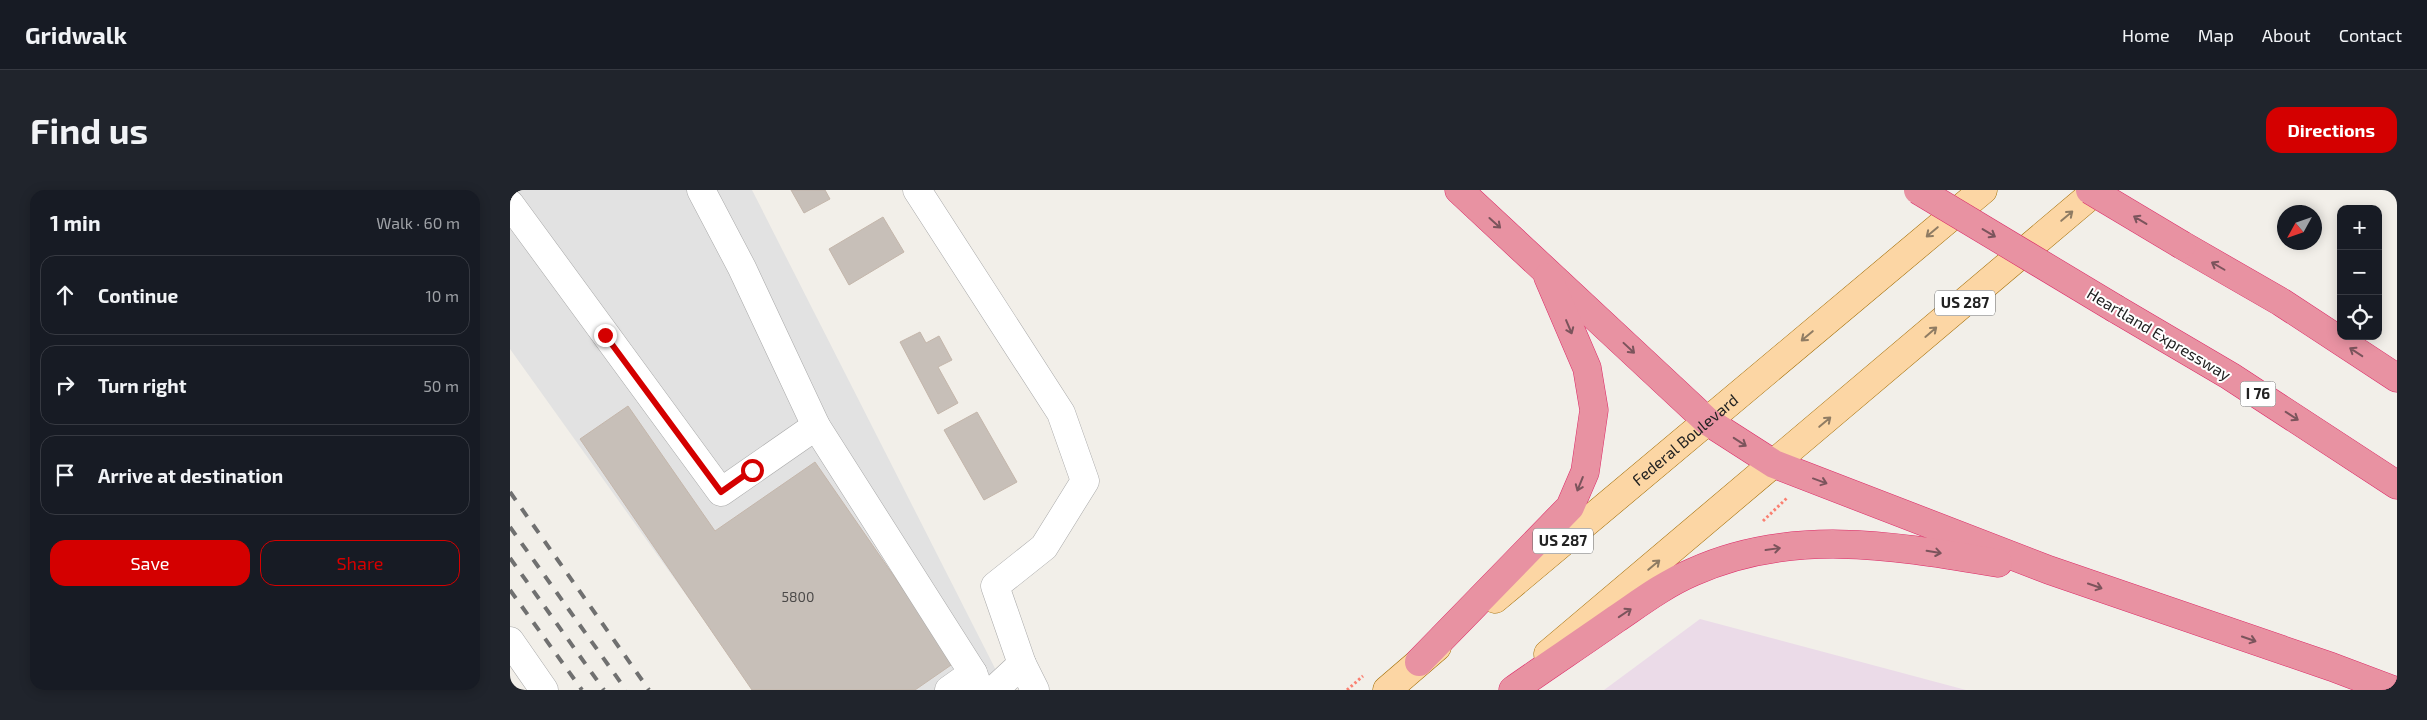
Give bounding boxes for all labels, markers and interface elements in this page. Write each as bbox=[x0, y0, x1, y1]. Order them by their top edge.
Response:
text: Gridwalk bbox=[25, 20, 127, 49]
text: Home bbox=[2122, 24, 2170, 46]
text: Map bbox=[2198, 24, 2234, 46]
text: About bbox=[2262, 24, 2311, 46]
text: Contact bbox=[2339, 24, 2402, 46]
button: Directions bbox=[2266, 107, 2397, 153]
text: Find us bbox=[30, 109, 148, 151]
north arrow bbox=[2277, 205, 2322, 250]
map controls bbox=[2337, 205, 2382, 340]
button: + bbox=[2337, 205, 2382, 250]
text: 1 min bbox=[50, 210, 101, 235]
one-way arrow bbox=[2060, 210, 2073, 222]
text: Walk · 60 m bbox=[376, 213, 460, 232]
one-way arrow bbox=[2134, 214, 2148, 224]
one-way arrow bbox=[1489, 217, 1502, 229]
one-way arrow bbox=[1926, 227, 1939, 238]
one-way arrow bbox=[1982, 229, 1996, 239]
button: − bbox=[2337, 250, 2382, 295]
one-way arrow bbox=[2212, 260, 2226, 270]
icon: ahead bbox=[51, 281, 79, 309]
street label: Heartland Expressway bbox=[2084, 283, 2235, 384]
text: Continue bbox=[98, 284, 178, 307]
text: 10 m bbox=[425, 286, 459, 305]
road number: US 287 bbox=[1935, 290, 1995, 316]
button: locate bbox=[2337, 295, 2382, 340]
one-way arrow bbox=[1565, 319, 1575, 334]
route end bbox=[594, 324, 617, 347]
one-way arrow bbox=[1924, 327, 1937, 338]
one-way arrow bbox=[1801, 330, 1814, 341]
one-way arrow bbox=[1623, 342, 1636, 354]
one-way arrow bbox=[2350, 347, 2364, 357]
icon: right bbox=[51, 371, 79, 399]
text: Turn right bbox=[98, 374, 186, 397]
text: 50 m bbox=[423, 376, 459, 395]
road number: I 76 bbox=[2240, 382, 2276, 406]
street label: Federal Boulevard bbox=[1628, 390, 1741, 489]
one-way arrow bbox=[2285, 411, 2299, 421]
one-way arrow bbox=[1818, 416, 1831, 427]
one-way arrow bbox=[1733, 438, 1747, 448]
route start bbox=[741, 459, 764, 482]
icon: arrive bbox=[51, 461, 79, 489]
text: Arrive at destination bbox=[98, 464, 283, 487]
one-way arrow bbox=[1575, 476, 1585, 491]
one-way arrow bbox=[1812, 477, 1827, 486]
road number: US 287 bbox=[1533, 528, 1593, 554]
button: Save bbox=[50, 540, 250, 586]
button: Share bbox=[260, 540, 460, 586]
one-way arrow bbox=[1764, 544, 1780, 554]
one-way arrow bbox=[1926, 548, 1942, 558]
one-way arrow bbox=[1648, 559, 1661, 570]
one-way arrow bbox=[2086, 582, 2102, 591]
house number: 5800 bbox=[782, 588, 814, 605]
one-way arrow bbox=[1618, 608, 1632, 618]
one-way arrow bbox=[2240, 634, 2256, 644]

